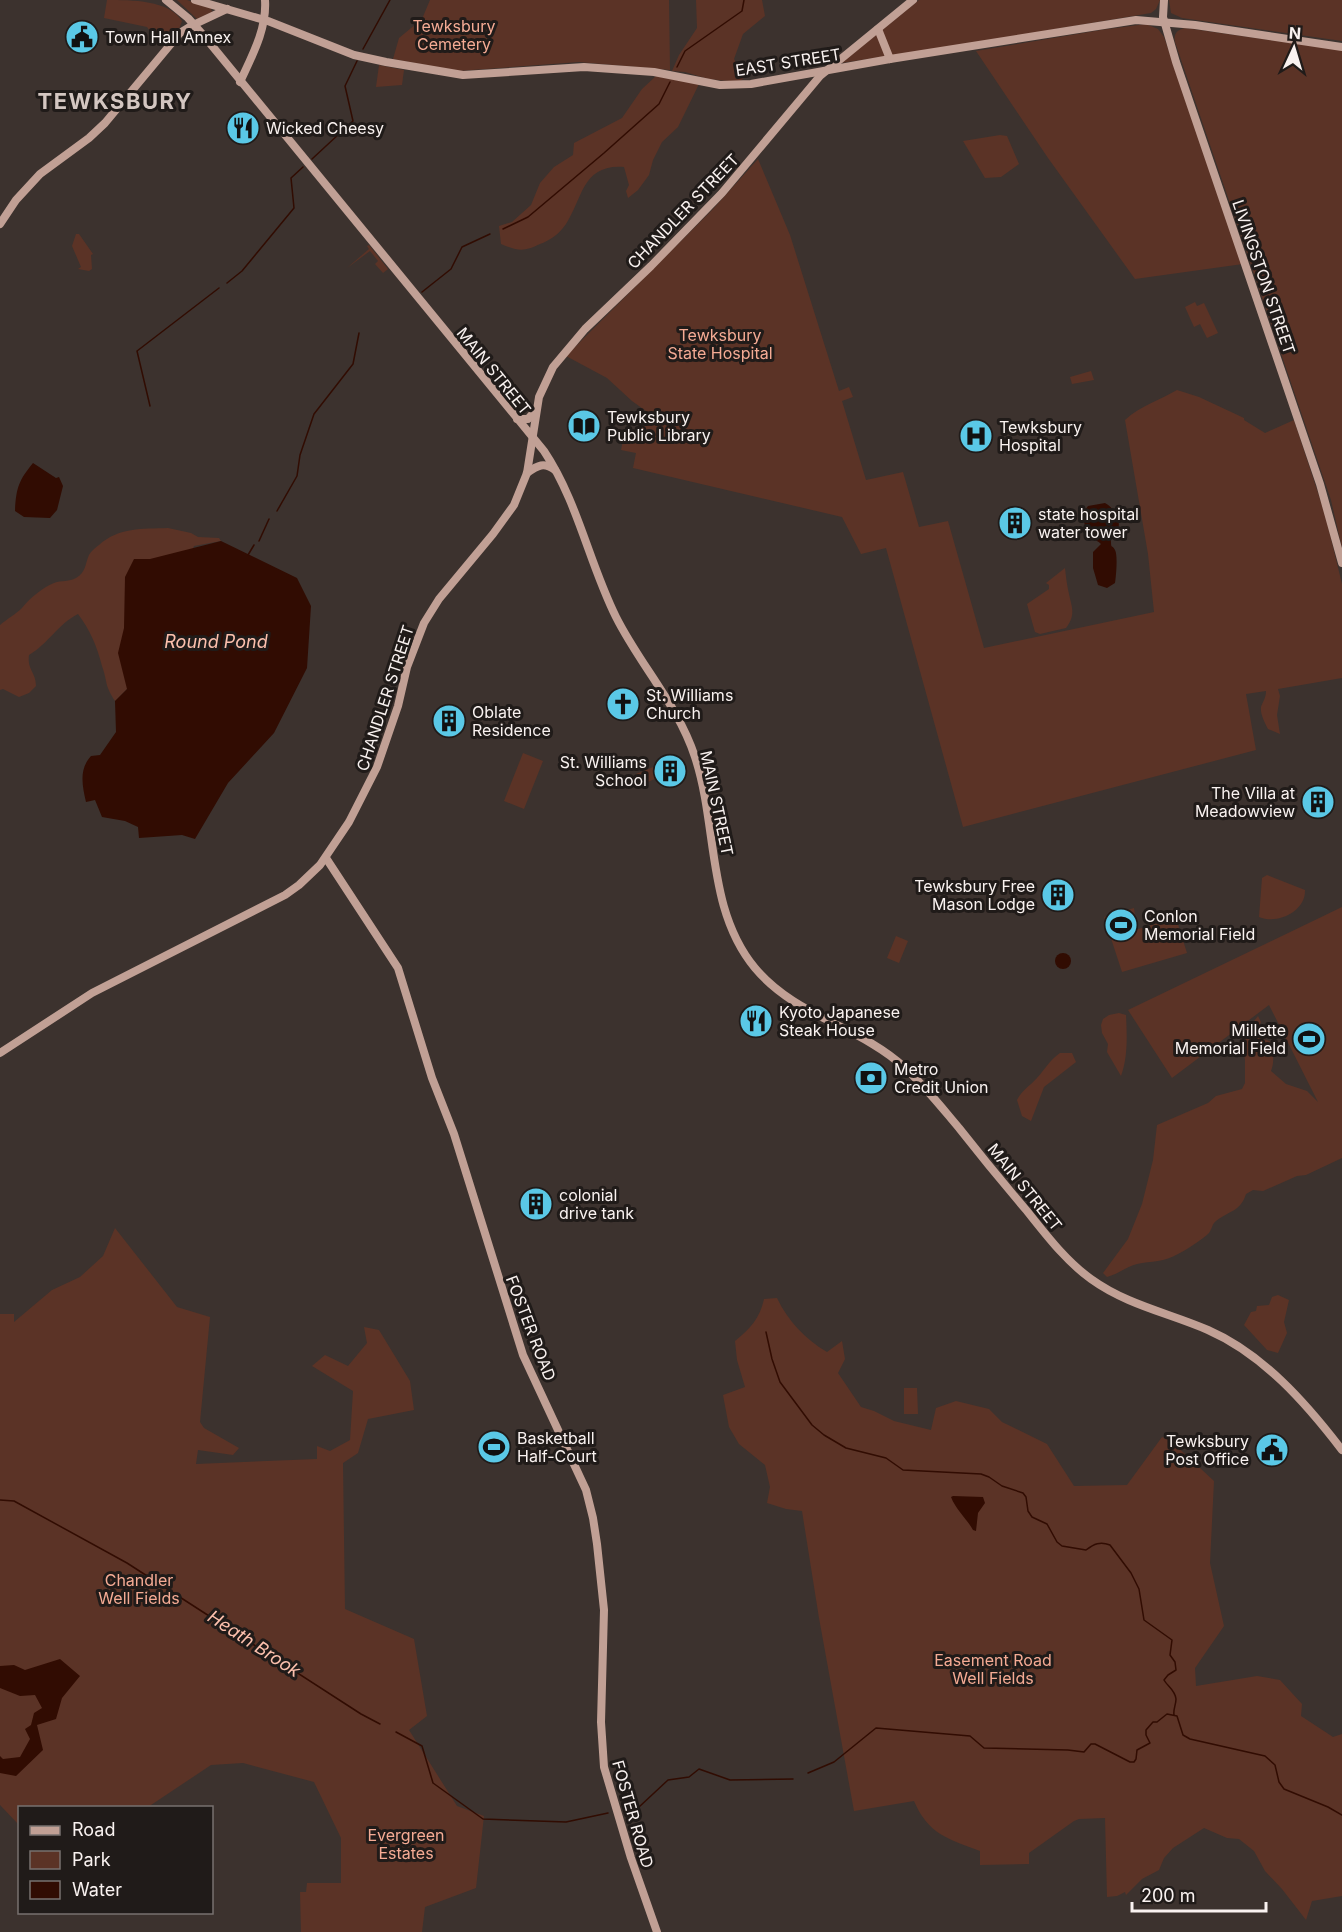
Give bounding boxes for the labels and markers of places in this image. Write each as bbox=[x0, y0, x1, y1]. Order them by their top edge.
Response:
public building icon: Town Hall Annex bbox=[64, 19, 100, 55]
place label: Town Hall Annex bbox=[105, 27, 231, 47]
restaurant icon: Wicked Cheesy bbox=[225, 110, 261, 146]
place label: Wicked Cheesy bbox=[266, 118, 384, 138]
place label: Tewksbury Public Library bbox=[607, 407, 711, 445]
library icon: Tewksbury Public Library bbox=[566, 408, 602, 444]
place label: Tewksbury Hospital bbox=[999, 417, 1082, 455]
hospital icon: Tewksbury Hospital bbox=[958, 418, 994, 454]
place label: state hospital water tower bbox=[1038, 504, 1139, 542]
building icon: state hospital water tower bbox=[997, 505, 1033, 541]
place label: St. Williams Church bbox=[646, 685, 733, 723]
church icon: St. Williams Church bbox=[605, 686, 641, 722]
place label: Oblate Residence bbox=[472, 702, 551, 740]
building icon: Oblate Residence bbox=[431, 703, 467, 739]
place label: St. Williams School bbox=[560, 752, 647, 790]
building icon: St. Williams School bbox=[652, 753, 688, 789]
place label: The Villa at Meadowview bbox=[1195, 783, 1295, 821]
building icon: The Villa at Meadowview bbox=[1300, 784, 1336, 820]
place label: Tewksbury Free Mason Lodge bbox=[914, 876, 1035, 914]
building icon: Tewksbury Free Mason Lodge bbox=[1040, 877, 1076, 913]
place label: Conlon Memorial Field bbox=[1144, 906, 1255, 944]
sports icon: Conlon Memorial Field bbox=[1103, 907, 1139, 943]
place label: Kyoto Japanese Steak House bbox=[779, 1002, 900, 1040]
restaurant icon: Kyoto Japanese Steak House bbox=[738, 1003, 774, 1039]
place label: Millette Memorial Field bbox=[1175, 1020, 1286, 1058]
sports icon: Millette Memorial Field bbox=[1291, 1021, 1327, 1057]
place label: Metro Credit Union bbox=[894, 1059, 988, 1097]
bank icon: Metro Credit Union bbox=[853, 1060, 889, 1096]
place label: colonial drive tank bbox=[559, 1185, 634, 1223]
building icon: colonial drive tank bbox=[518, 1186, 554, 1222]
place label: Basketball Half-Court bbox=[517, 1428, 597, 1466]
sports icon: Basketball Half-Court bbox=[476, 1429, 512, 1465]
place label: Tewksbury Post Office bbox=[1165, 1431, 1249, 1469]
public building icon: Tewksbury Post Office bbox=[1254, 1432, 1290, 1468]

